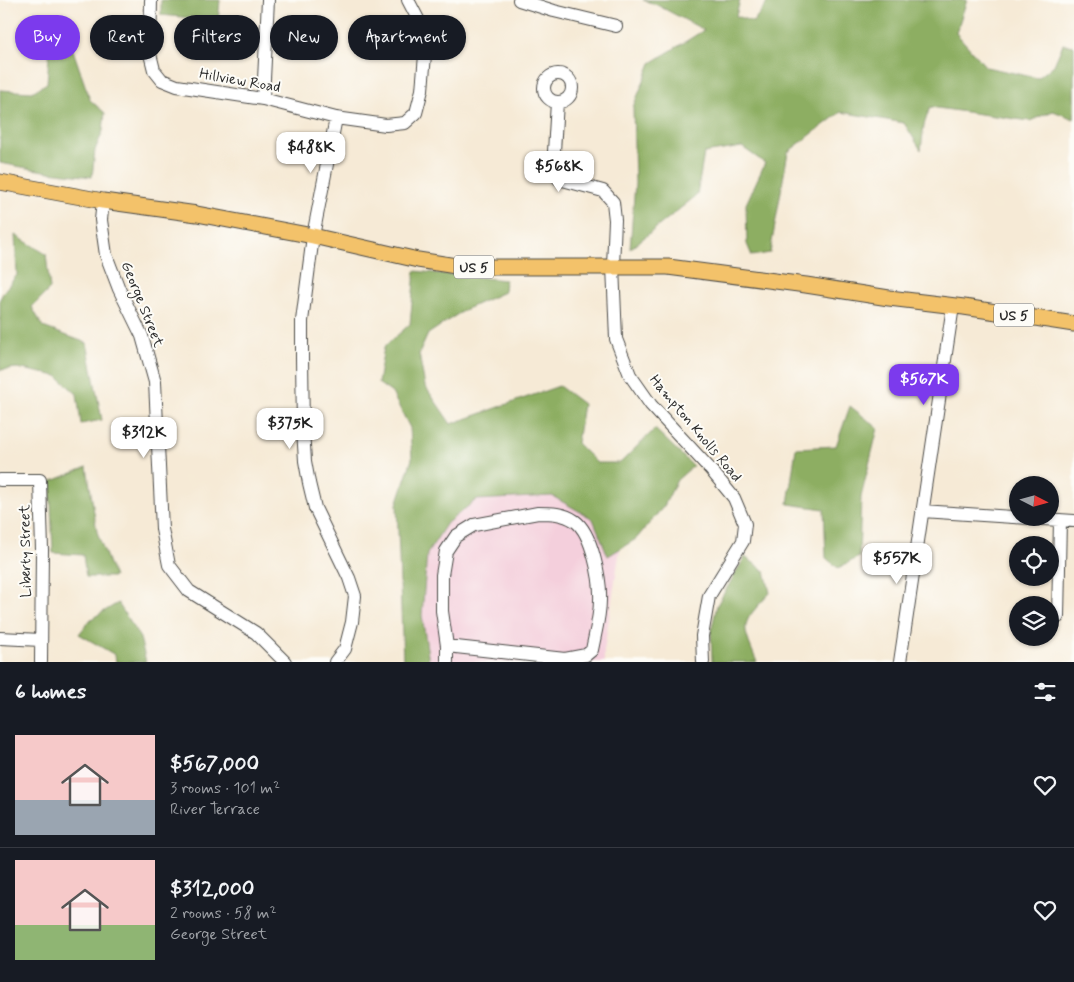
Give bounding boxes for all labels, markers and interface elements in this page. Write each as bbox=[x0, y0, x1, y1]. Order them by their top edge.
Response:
chip: Buy bbox=[15, 15, 80, 60]
chip: Rent bbox=[90, 15, 164, 60]
chip: Filters bbox=[174, 15, 260, 60]
chip: New bbox=[270, 15, 338, 60]
chip: Apartment bbox=[348, 15, 466, 60]
street label: Hillview Road bbox=[198, 64, 282, 98]
pin: $488K bbox=[276, 132, 346, 174]
text: $488K bbox=[287, 137, 335, 158]
pin: $568K bbox=[524, 150, 594, 193]
text: $568K bbox=[535, 156, 583, 177]
road number: US 5 bbox=[454, 256, 494, 278]
street label: George Street bbox=[115, 258, 168, 351]
road number: US 5 bbox=[994, 304, 1034, 326]
pin: $567K bbox=[889, 364, 959, 406]
text: $567K bbox=[900, 369, 948, 390]
street label: Hampton Knolls Road bbox=[644, 371, 746, 487]
pin: $375K bbox=[255, 408, 325, 450]
text: $375K bbox=[268, 413, 312, 434]
pin: $312K bbox=[109, 416, 179, 459]
text: $312K bbox=[122, 422, 166, 443]
north arrow bbox=[1009, 476, 1059, 526]
map controls bbox=[1009, 476, 1059, 646]
street label: Liberty Street bbox=[15, 504, 37, 598]
button: locate bbox=[1009, 536, 1059, 586]
pin: $557K bbox=[862, 542, 932, 585]
text: $557K bbox=[873, 548, 921, 569]
button: layers bbox=[1009, 596, 1059, 646]
text: 6 homes bbox=[15, 678, 86, 706]
icon: filters bbox=[1031, 678, 1059, 706]
text: $567,000 bbox=[170, 750, 259, 778]
icon: home bbox=[55, 755, 115, 815]
icon: heart bbox=[1031, 771, 1059, 799]
text: 3 rooms · 101 m² bbox=[170, 778, 280, 799]
text: River Terrace bbox=[170, 799, 260, 820]
text: $312,000 bbox=[170, 875, 254, 903]
icon: home bbox=[55, 880, 115, 940]
icon: heart bbox=[1031, 896, 1059, 924]
text: 2 rooms · 58 m² bbox=[170, 903, 276, 924]
text: George Street bbox=[170, 924, 267, 945]

